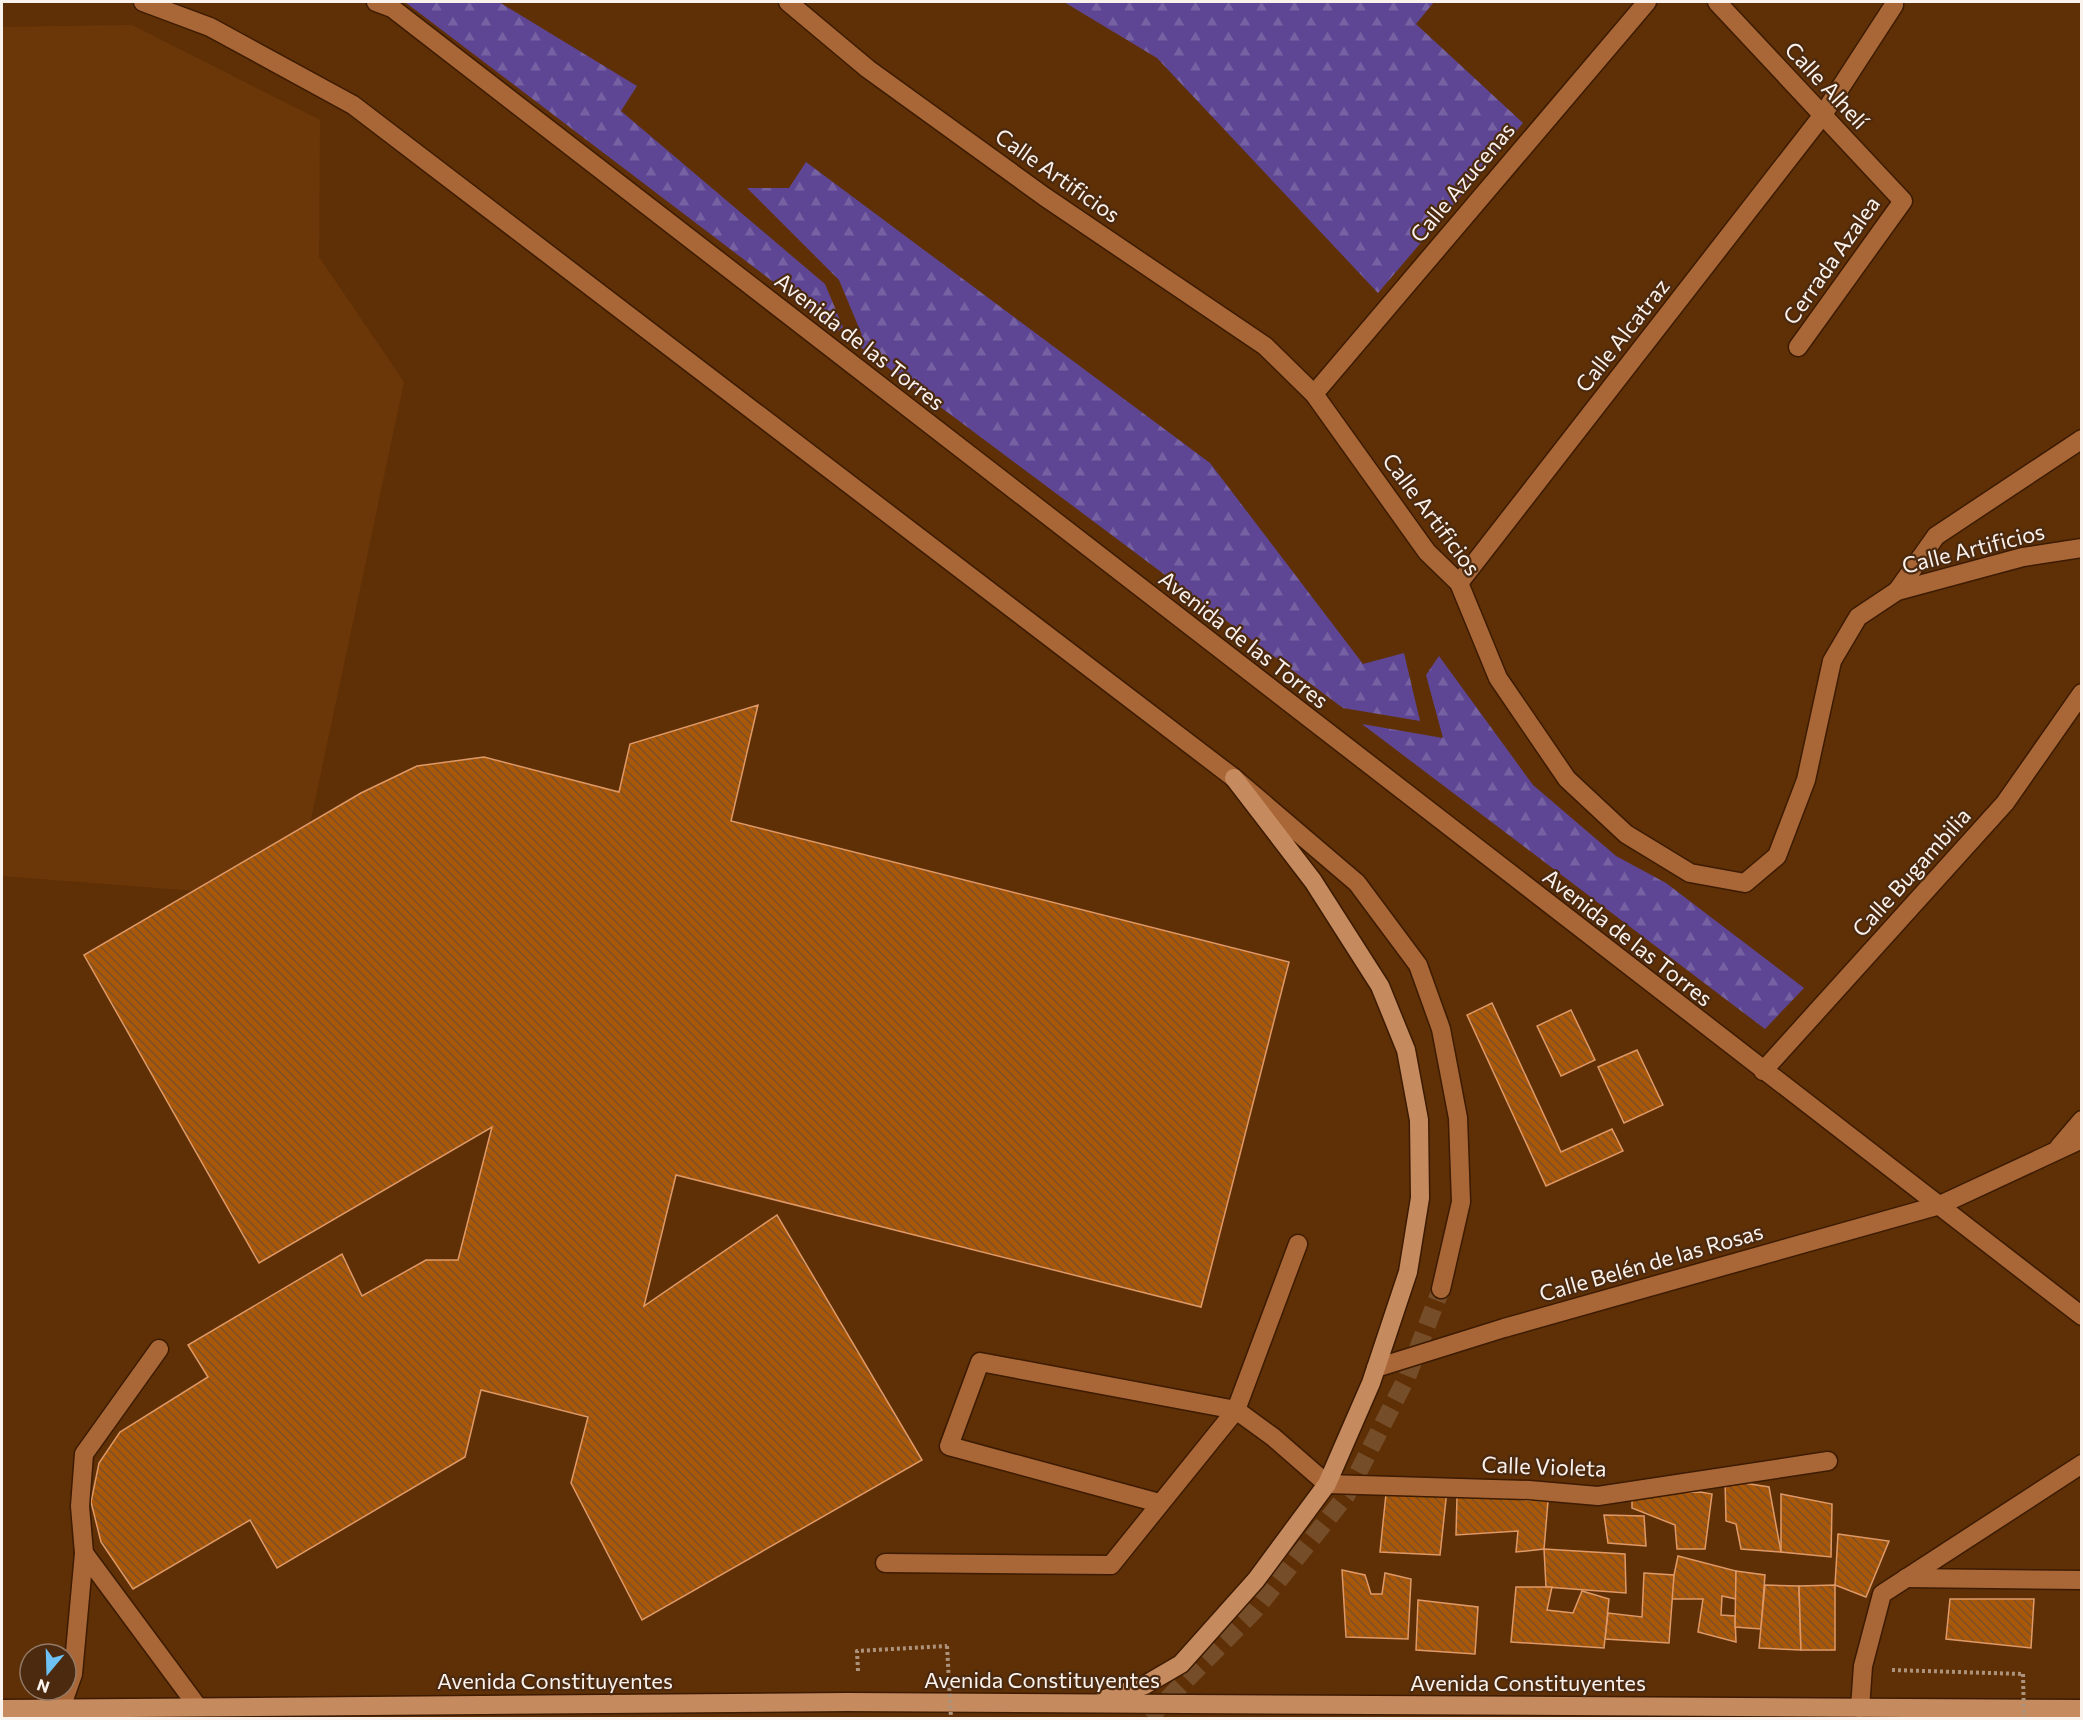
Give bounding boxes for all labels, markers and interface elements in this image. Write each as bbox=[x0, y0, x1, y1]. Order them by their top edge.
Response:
street label: Calle Alhelí bbox=[1780, 36, 1875, 135]
street label: Calle Azucenas bbox=[1404, 116, 1520, 248]
street label: Calle Artificios bbox=[990, 122, 1126, 228]
street label: Cerrada Azalea bbox=[1777, 191, 1885, 329]
street label: Avenida de las Torres bbox=[770, 266, 950, 416]
street label: Calle Alcatraz bbox=[1569, 273, 1675, 397]
street label: Calle Artificios bbox=[1377, 448, 1487, 580]
street label: Calle Artificios bbox=[1899, 517, 2047, 579]
street label: Avenida de las Torres bbox=[1154, 564, 1334, 714]
street label: Calle Bugambilia bbox=[1846, 802, 1976, 942]
street label: Avenida de las Torres bbox=[1538, 862, 1718, 1012]
street label: Calle Belén de las Rosas bbox=[1536, 1217, 1766, 1307]
street label: Calle Violeta bbox=[1481, 1450, 1607, 1482]
north arrow bbox=[18, 1642, 78, 1702]
street label: Avenida Constituyentes bbox=[924, 1666, 1160, 1693]
street label: Avenida Constituyentes bbox=[437, 1667, 673, 1694]
street label: Avenida Constituyentes bbox=[1410, 1669, 1646, 1696]
text: N bbox=[34, 1676, 52, 1698]

